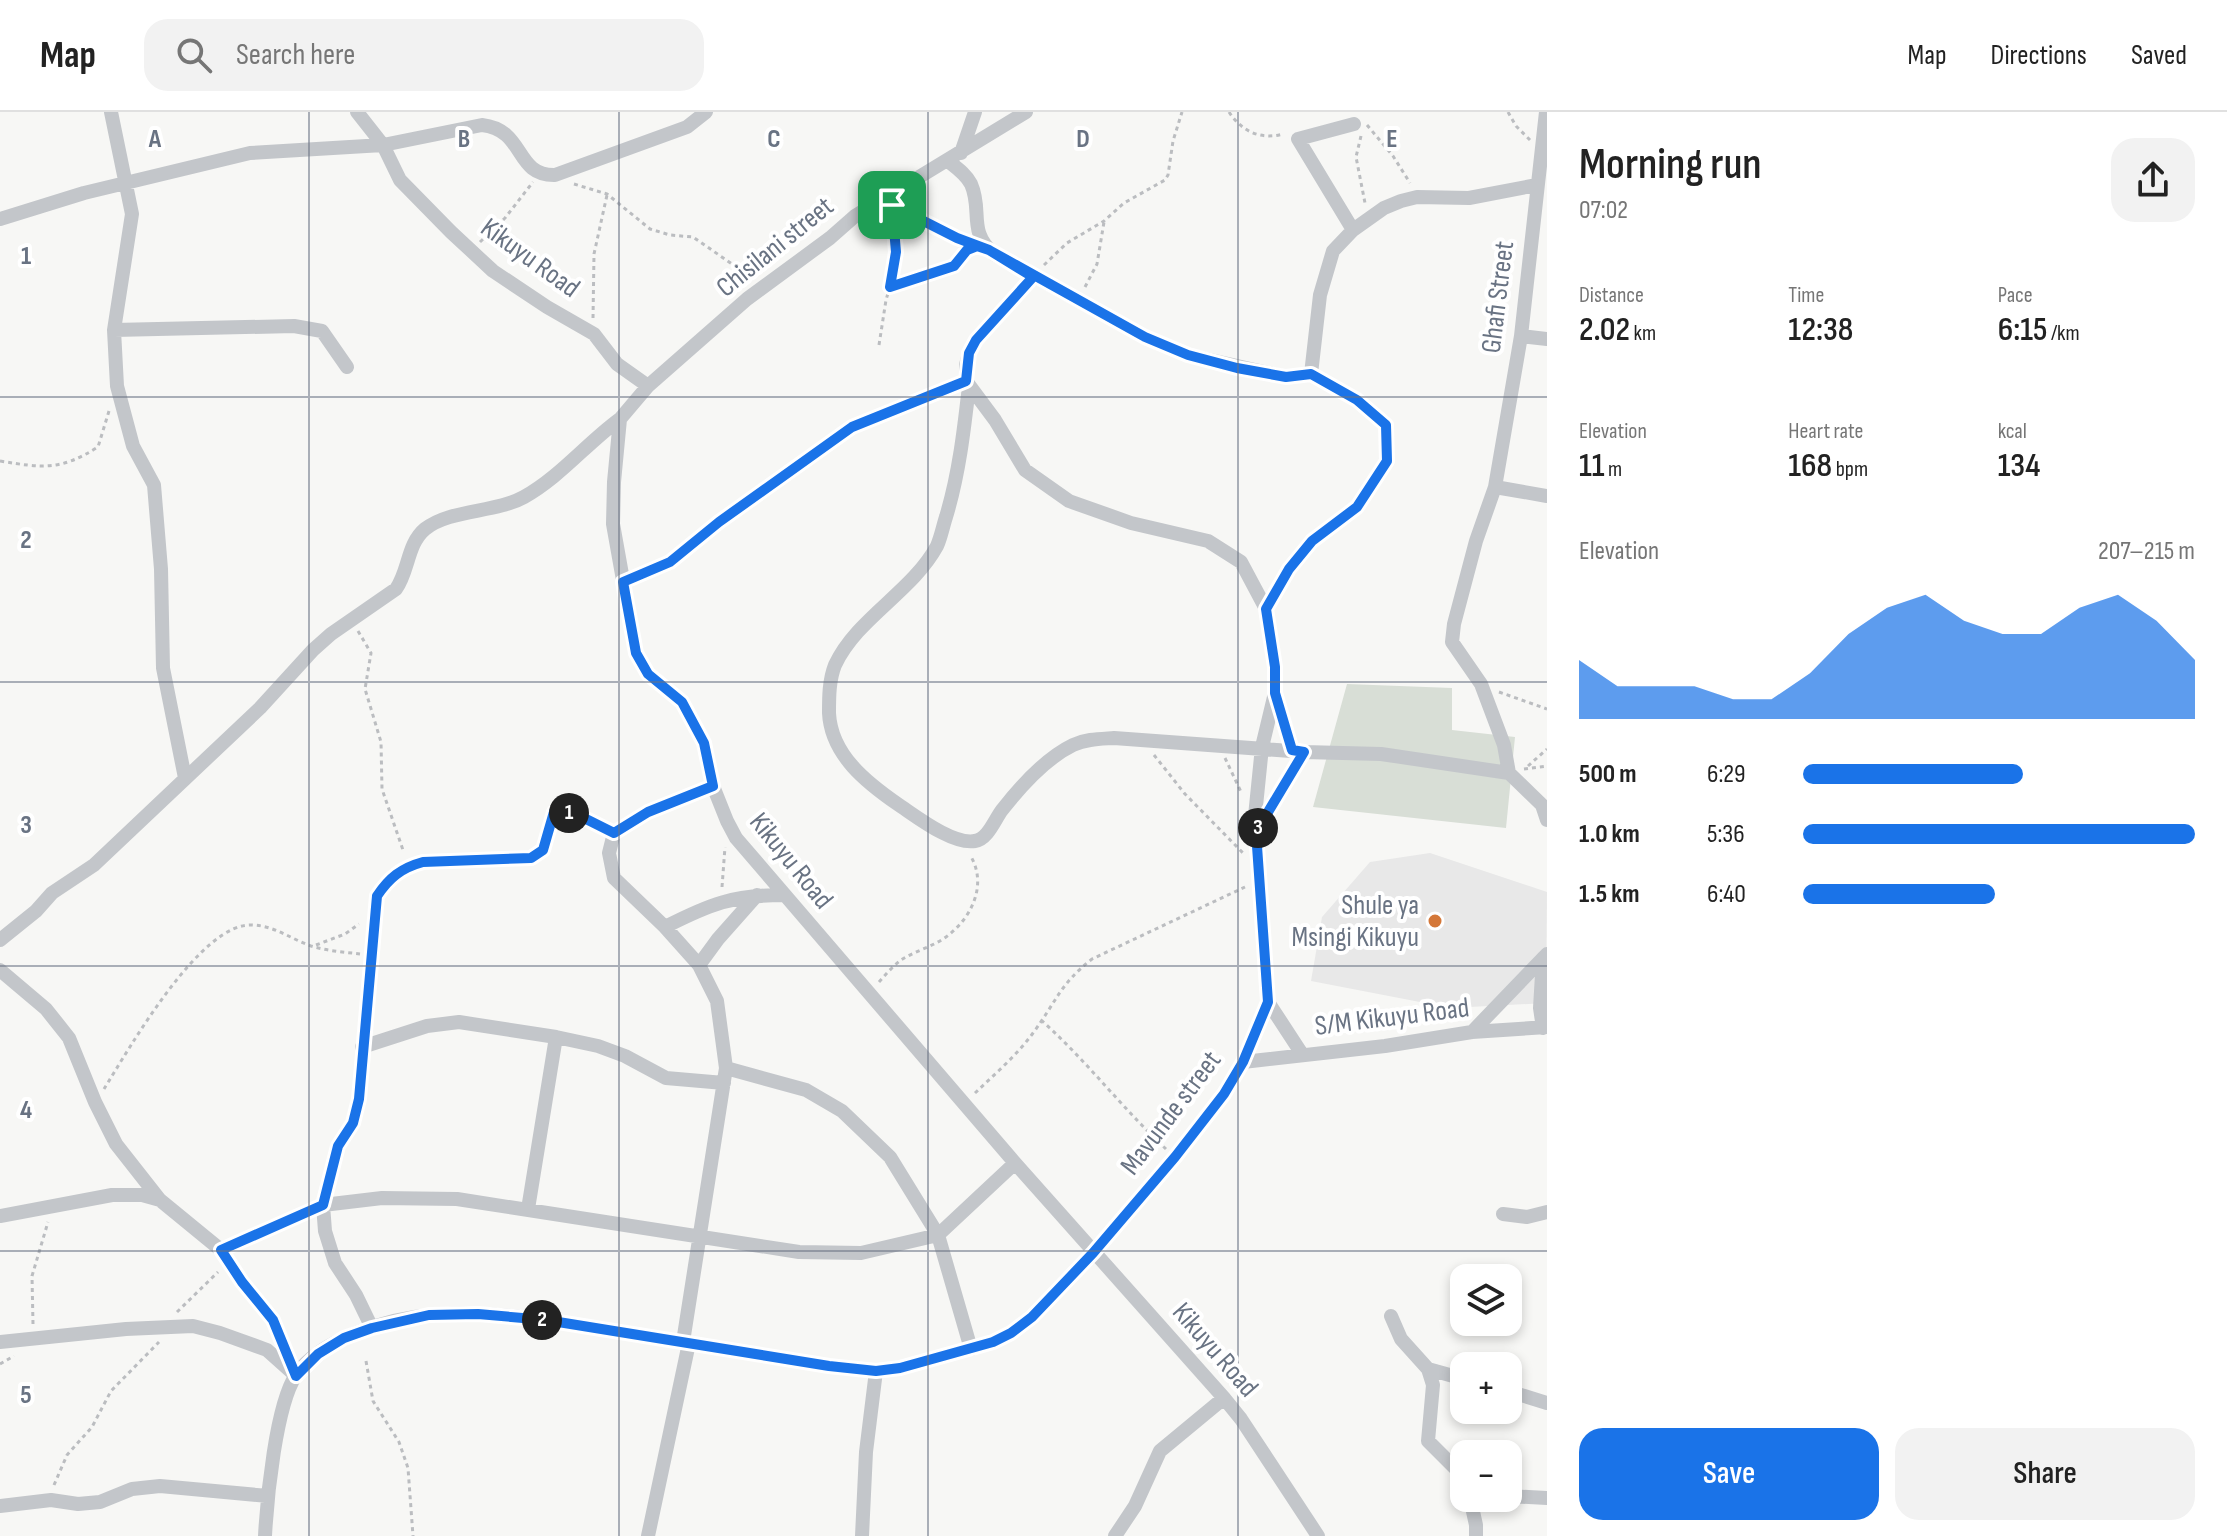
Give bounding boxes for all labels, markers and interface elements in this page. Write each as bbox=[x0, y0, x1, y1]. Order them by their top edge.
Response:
search box bbox=[144, 19, 704, 91]
text: Map bbox=[40, 33, 96, 78]
icon: search bbox=[172, 33, 216, 77]
text: Search here bbox=[236, 37, 355, 73]
text: Map bbox=[1908, 39, 1947, 72]
text: Directions bbox=[1991, 39, 2087, 72]
text: Saved bbox=[2131, 39, 2187, 72]
text: A bbox=[148, 124, 162, 155]
text: B bbox=[458, 124, 470, 155]
text: C bbox=[767, 124, 781, 155]
text: D bbox=[1076, 124, 1090, 155]
text: E bbox=[1386, 124, 1398, 155]
text: Morning run bbox=[1579, 138, 1762, 191]
button: share bbox=[2111, 138, 2195, 222]
pin bbox=[858, 171, 926, 239]
icon: arrive bbox=[870, 183, 914, 227]
street label: Chisilani street bbox=[710, 190, 840, 304]
text: 07:02 bbox=[1579, 195, 1628, 226]
street label: Kikuyu Road bbox=[474, 211, 586, 305]
street label: Ghafi Street bbox=[1475, 239, 1521, 355]
text: 1 bbox=[21, 241, 31, 272]
text: Distance bbox=[1579, 282, 1644, 309]
text: Time bbox=[1788, 282, 1824, 309]
text: Pace bbox=[1998, 282, 2033, 309]
text: 2.02 bbox=[1579, 309, 1630, 350]
text: 12:38 bbox=[1788, 309, 1853, 350]
text: 6:15 bbox=[1998, 309, 2047, 350]
text: km bbox=[1630, 320, 1656, 347]
text: /km bbox=[2047, 320, 2080, 347]
text: Elevation bbox=[1579, 418, 1647, 445]
text: Heart rate bbox=[1788, 418, 1863, 445]
text: kcal bbox=[1998, 418, 2027, 445]
text: 11 bbox=[1579, 445, 1604, 486]
text: 168 bbox=[1788, 445, 1832, 486]
text: 134 bbox=[1998, 445, 2040, 486]
text: m bbox=[1604, 456, 1622, 483]
text: bpm bbox=[1832, 456, 1868, 483]
text: 2 bbox=[20, 525, 32, 556]
text: Elevation bbox=[1579, 536, 1659, 567]
text: 207–215 m bbox=[2098, 536, 2195, 567]
text: 500 m bbox=[1579, 759, 1636, 790]
text: 6:29 bbox=[1707, 759, 1746, 790]
pin: 1 bbox=[549, 793, 589, 833]
text: 1 bbox=[565, 799, 573, 826]
street label: Kikuyu Road bbox=[742, 806, 840, 916]
pin: 3 bbox=[1238, 808, 1278, 848]
text: 3 bbox=[20, 810, 32, 841]
text: 3 bbox=[1253, 814, 1263, 841]
text: 1.0 km bbox=[1579, 819, 1640, 850]
text: 5:36 bbox=[1707, 819, 1745, 850]
text: 1.5 km bbox=[1579, 879, 1639, 910]
text: 6:40 bbox=[1707, 879, 1746, 910]
place label: Shule ya Msingi Kikuyu bbox=[1291, 889, 1419, 954]
marker: Shule ya Msingi Kikuyu bbox=[1426, 912, 1444, 930]
street label: S/M Kikuyu Road bbox=[1313, 991, 1471, 1043]
street label: Mavunde street bbox=[1114, 1045, 1228, 1181]
text: 4 bbox=[20, 1095, 32, 1126]
map controls bbox=[1450, 1264, 1522, 1512]
button: layers bbox=[1450, 1264, 1522, 1336]
street label: Kikuyu Road bbox=[1165, 1296, 1265, 1404]
pin: 2 bbox=[522, 1300, 562, 1340]
text: 2 bbox=[537, 1306, 547, 1333]
button: + bbox=[1450, 1352, 1522, 1424]
text: 5 bbox=[20, 1380, 32, 1411]
button: Save bbox=[1579, 1428, 1879, 1520]
button: Share bbox=[1895, 1428, 2195, 1520]
button: − bbox=[1450, 1440, 1522, 1512]

